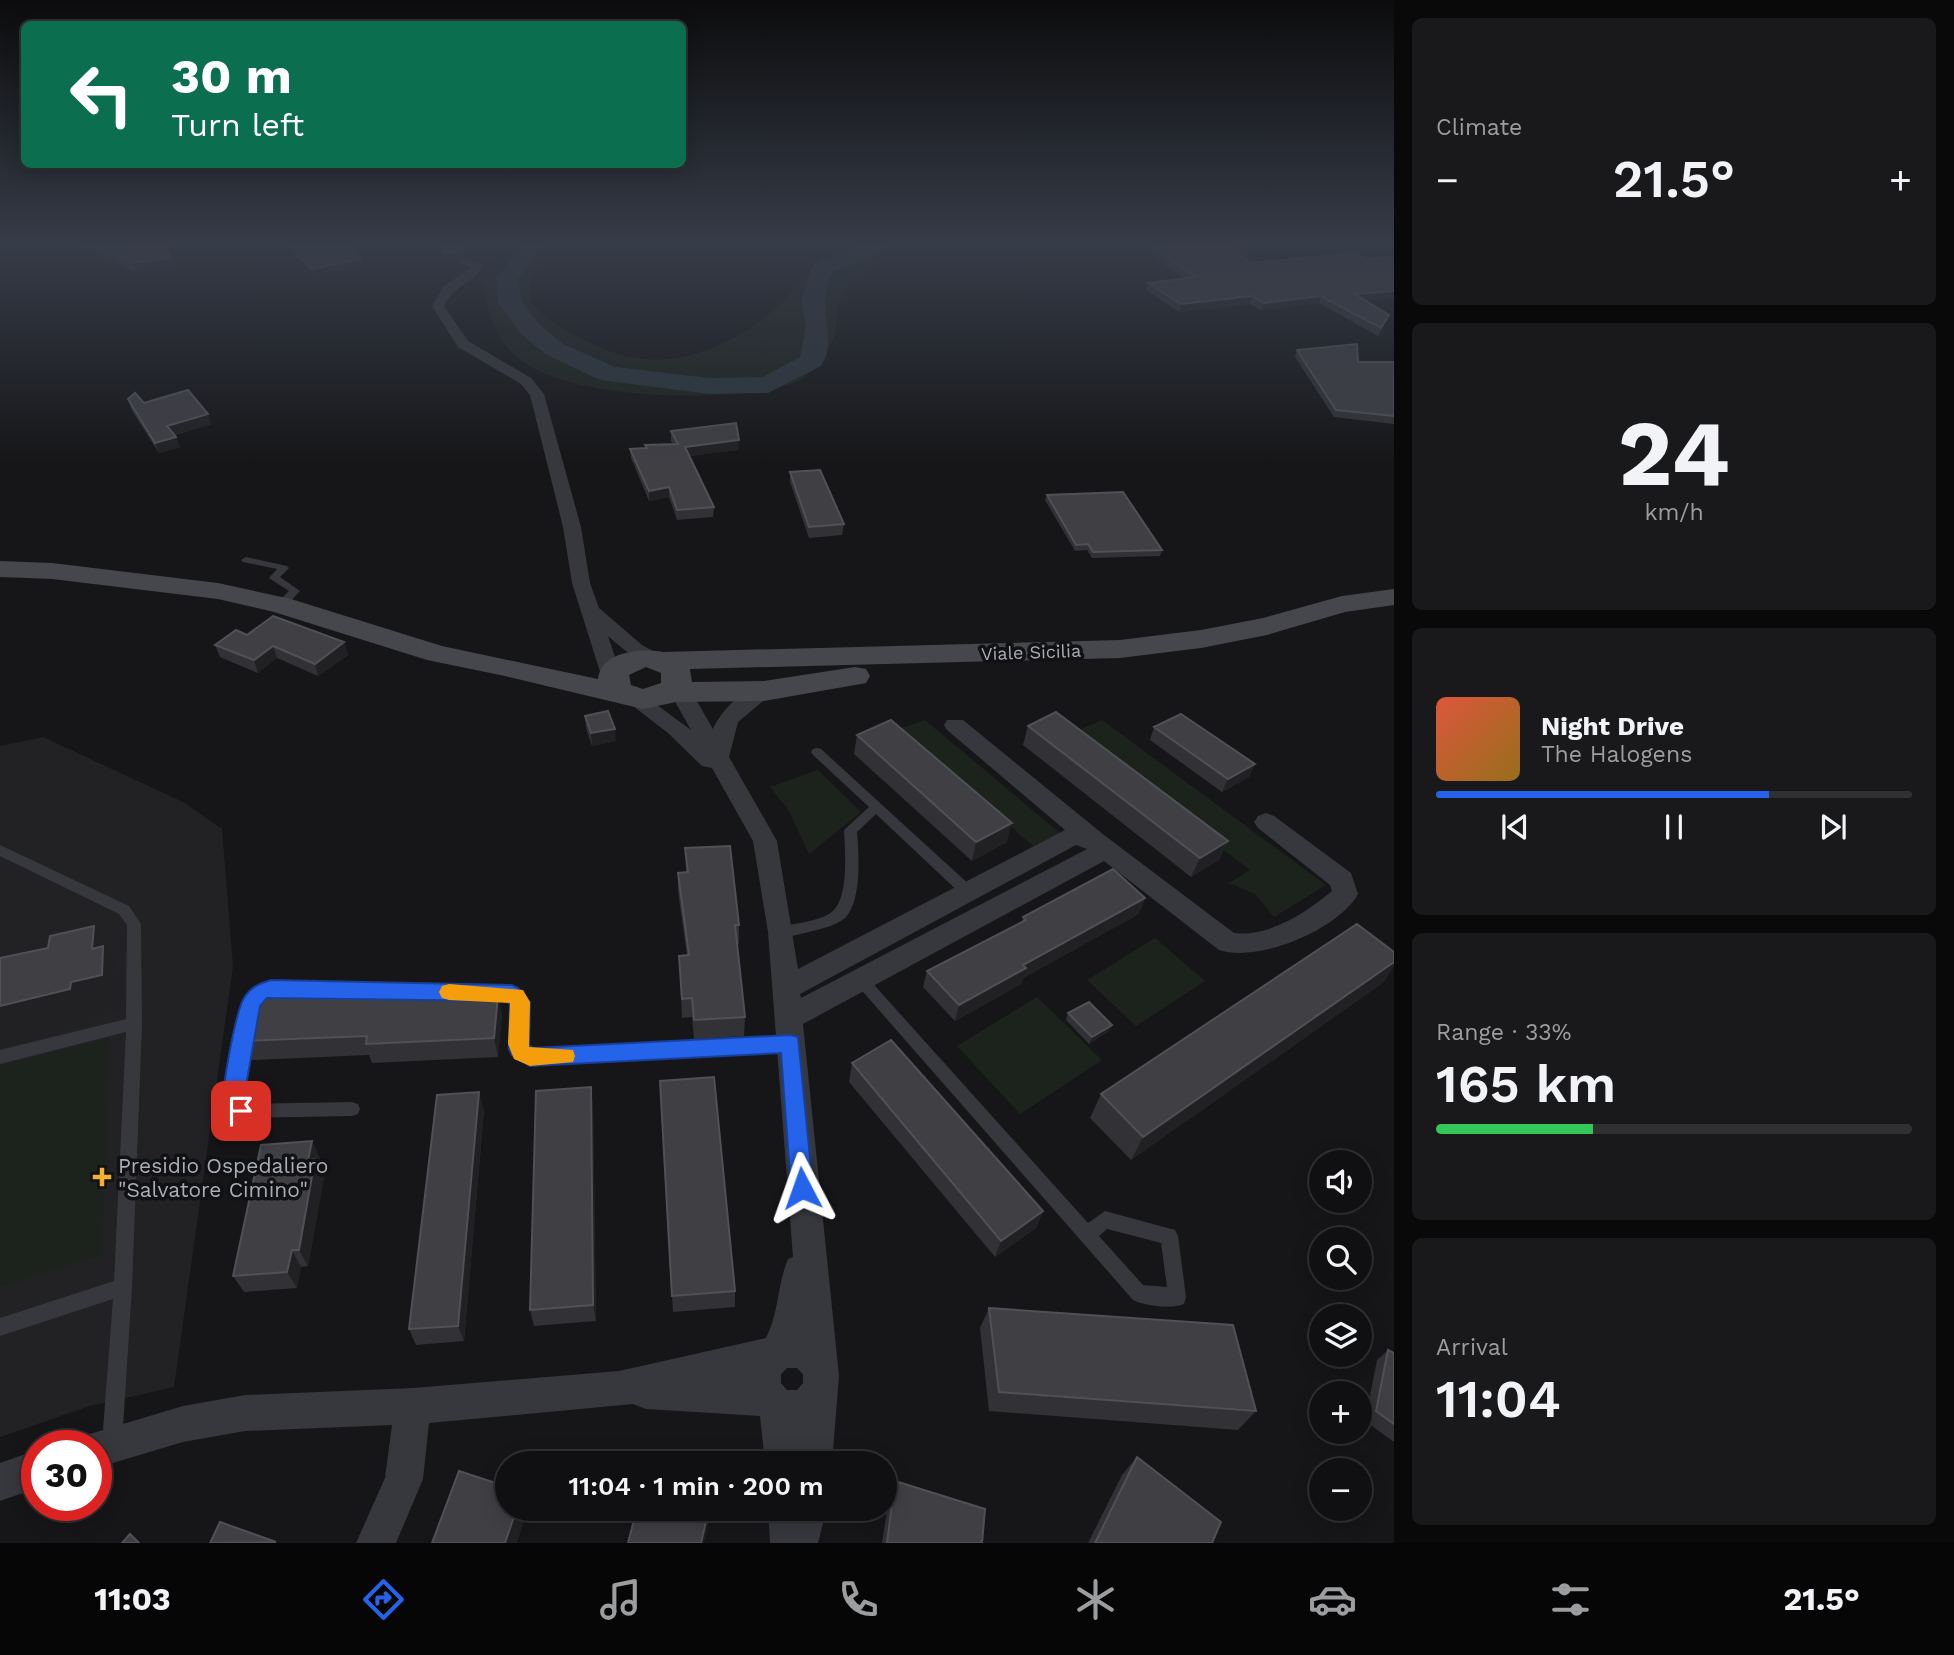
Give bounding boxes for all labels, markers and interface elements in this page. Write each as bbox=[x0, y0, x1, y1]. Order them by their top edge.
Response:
text: 30 m bbox=[171, 47, 292, 105]
icon: left bbox=[56, 49, 147, 140]
text: Turn left bbox=[171, 106, 304, 144]
text: Climate bbox=[1436, 114, 1522, 141]
text: 21.5° bbox=[1613, 149, 1735, 210]
text: − bbox=[1436, 158, 1459, 202]
text: + bbox=[1889, 158, 1912, 202]
text: 24 bbox=[1618, 400, 1730, 507]
text: km/h bbox=[1644, 499, 1704, 526]
street label: Viale Sicilia bbox=[981, 640, 1081, 664]
text: Night Drive bbox=[1541, 711, 1684, 741]
text: The Halogens bbox=[1541, 741, 1692, 768]
icon: previous bbox=[1496, 808, 1534, 846]
icon: pause bbox=[1655, 808, 1693, 846]
icon: next bbox=[1814, 808, 1852, 846]
text: Range · 33% bbox=[1436, 1019, 1571, 1046]
text: 165 km bbox=[1436, 1054, 1616, 1115]
pin bbox=[211, 1081, 271, 1141]
icon: arrive bbox=[222, 1092, 260, 1130]
map controls bbox=[1309, 1150, 1372, 1521]
button: sound bbox=[1309, 1150, 1372, 1213]
position arrow bbox=[765, 1151, 839, 1225]
place label: Presidio Ospedaliero "Salvatore Cimino" bbox=[118, 1153, 328, 1202]
marker: Presidio Ospedaliero "Salvatore Cimino" bbox=[92, 1167, 112, 1187]
button: search bbox=[1309, 1227, 1372, 1290]
button: layers bbox=[1309, 1304, 1372, 1367]
text: Arrival bbox=[1436, 1334, 1508, 1361]
text: 11:04 bbox=[1436, 1369, 1561, 1430]
button: + bbox=[1309, 1381, 1372, 1444]
speed limit sign: 30 bbox=[21, 1430, 112, 1521]
button: − bbox=[1309, 1458, 1372, 1521]
text: 11:04 · 1 min · 200 m bbox=[569, 1471, 823, 1501]
icon: directions bbox=[359, 1575, 408, 1624]
icon: music bbox=[596, 1575, 645, 1624]
icon: phone bbox=[834, 1575, 883, 1624]
icon: climate bbox=[1071, 1575, 1120, 1624]
icon: car bbox=[1308, 1575, 1357, 1624]
icon: filters bbox=[1546, 1575, 1595, 1624]
text: 11:03 bbox=[94, 1580, 171, 1618]
text: 21.5° bbox=[1783, 1580, 1860, 1618]

